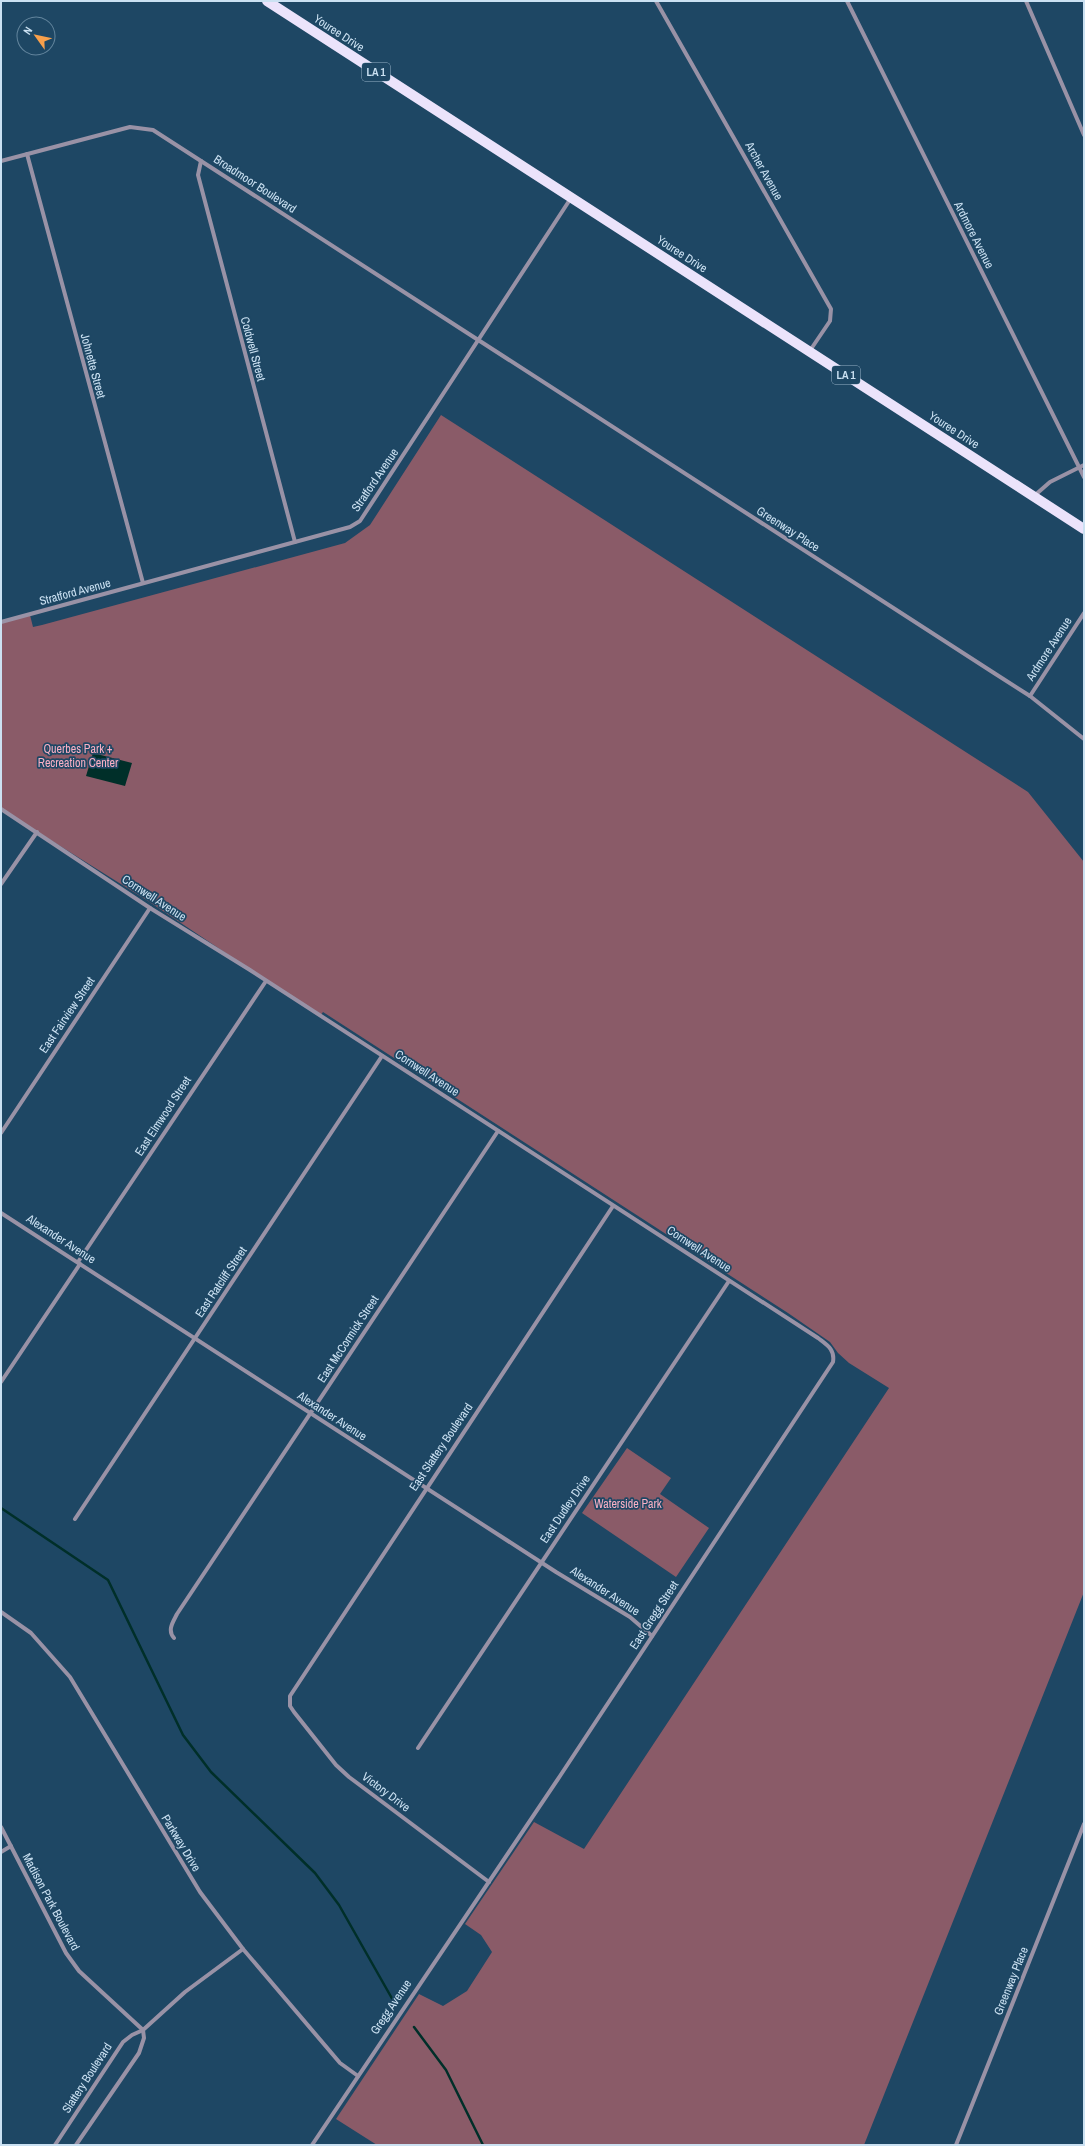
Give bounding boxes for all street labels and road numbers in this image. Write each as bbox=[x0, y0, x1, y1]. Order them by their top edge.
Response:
street label: Youree Drive bbox=[311, 11, 367, 55]
road number: LA 1 bbox=[362, 63, 390, 81]
street label: Archer Avenue bbox=[741, 138, 787, 203]
street label: Broadmoor Boulevard bbox=[211, 151, 299, 217]
street label: Ardmore Avenue bbox=[950, 198, 998, 271]
street label: Youree Drive bbox=[654, 232, 710, 276]
street label: Coldwell Street bbox=[237, 315, 269, 383]
street label: Johnette Street bbox=[77, 332, 109, 401]
road number: LA 1 bbox=[832, 366, 860, 384]
street label: Youree Drive bbox=[926, 408, 982, 452]
street label: Stratford Avenue bbox=[348, 445, 402, 515]
street label: Greenway Place bbox=[753, 503, 823, 555]
street label: Stratford Avenue bbox=[38, 575, 112, 609]
street label: Ardmore Avenue bbox=[1022, 614, 1076, 685]
street label: Cornwell Avenue bbox=[119, 871, 189, 925]
street label: East Fairview Street bbox=[36, 974, 99, 1056]
street label: Cornwell Avenue bbox=[392, 1046, 462, 1100]
street label: East Elmwood Street bbox=[131, 1073, 195, 1159]
street label: Alexander Avenue bbox=[22, 1210, 99, 1267]
street label: Cornwell Avenue bbox=[664, 1222, 734, 1276]
street label: East Ratcliff Street bbox=[191, 1243, 251, 1320]
street label: East McCormick Street bbox=[314, 1292, 382, 1386]
street label: Alexander Avenue bbox=[293, 1387, 370, 1444]
street label: East Slattery Boulevard bbox=[406, 1400, 476, 1494]
street label: East Dudley Drive bbox=[536, 1472, 594, 1546]
street label: Alexander Avenue bbox=[566, 1562, 643, 1619]
street label: East Gregg Street bbox=[626, 1577, 682, 1652]
street label: Victory Drive bbox=[359, 1769, 413, 1815]
street label: Parkway Drive bbox=[158, 1811, 204, 1875]
street label: Madison Park Boulevard bbox=[19, 1851, 83, 1953]
street label: Greenway Place bbox=[990, 1945, 1032, 2017]
street label: Gregg Avenue bbox=[367, 1977, 415, 2037]
street label: Slattery Boulevard bbox=[58, 2040, 116, 2116]

